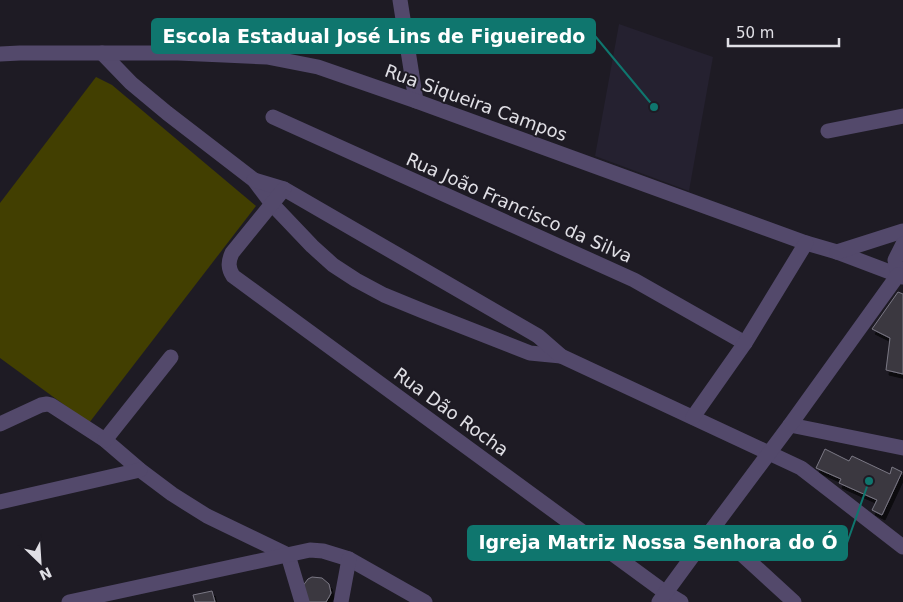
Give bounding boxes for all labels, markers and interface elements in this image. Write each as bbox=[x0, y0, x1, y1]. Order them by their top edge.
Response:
scale bar bbox=[728, 15, 839, 47]
callout: Escola Estadual José Lins de Figueiredo bbox=[152, 19, 595, 53]
text: 50 m bbox=[736, 24, 774, 42]
text: Escola Estadual José Lins de Figueiredo bbox=[163, 25, 585, 47]
street label: Rua Siqueira Campos bbox=[382, 60, 570, 145]
street label: Rua João Francisco da Silva bbox=[403, 148, 635, 267]
street label: Rua Dão Rocha bbox=[390, 363, 513, 460]
callout: Igreja Matriz Nossa Senhora do Ó bbox=[468, 526, 847, 560]
text: Igreja Matriz Nossa Senhora do Ó bbox=[478, 530, 838, 553]
north arrow bbox=[15, 537, 65, 587]
text: N bbox=[37, 564, 54, 584]

